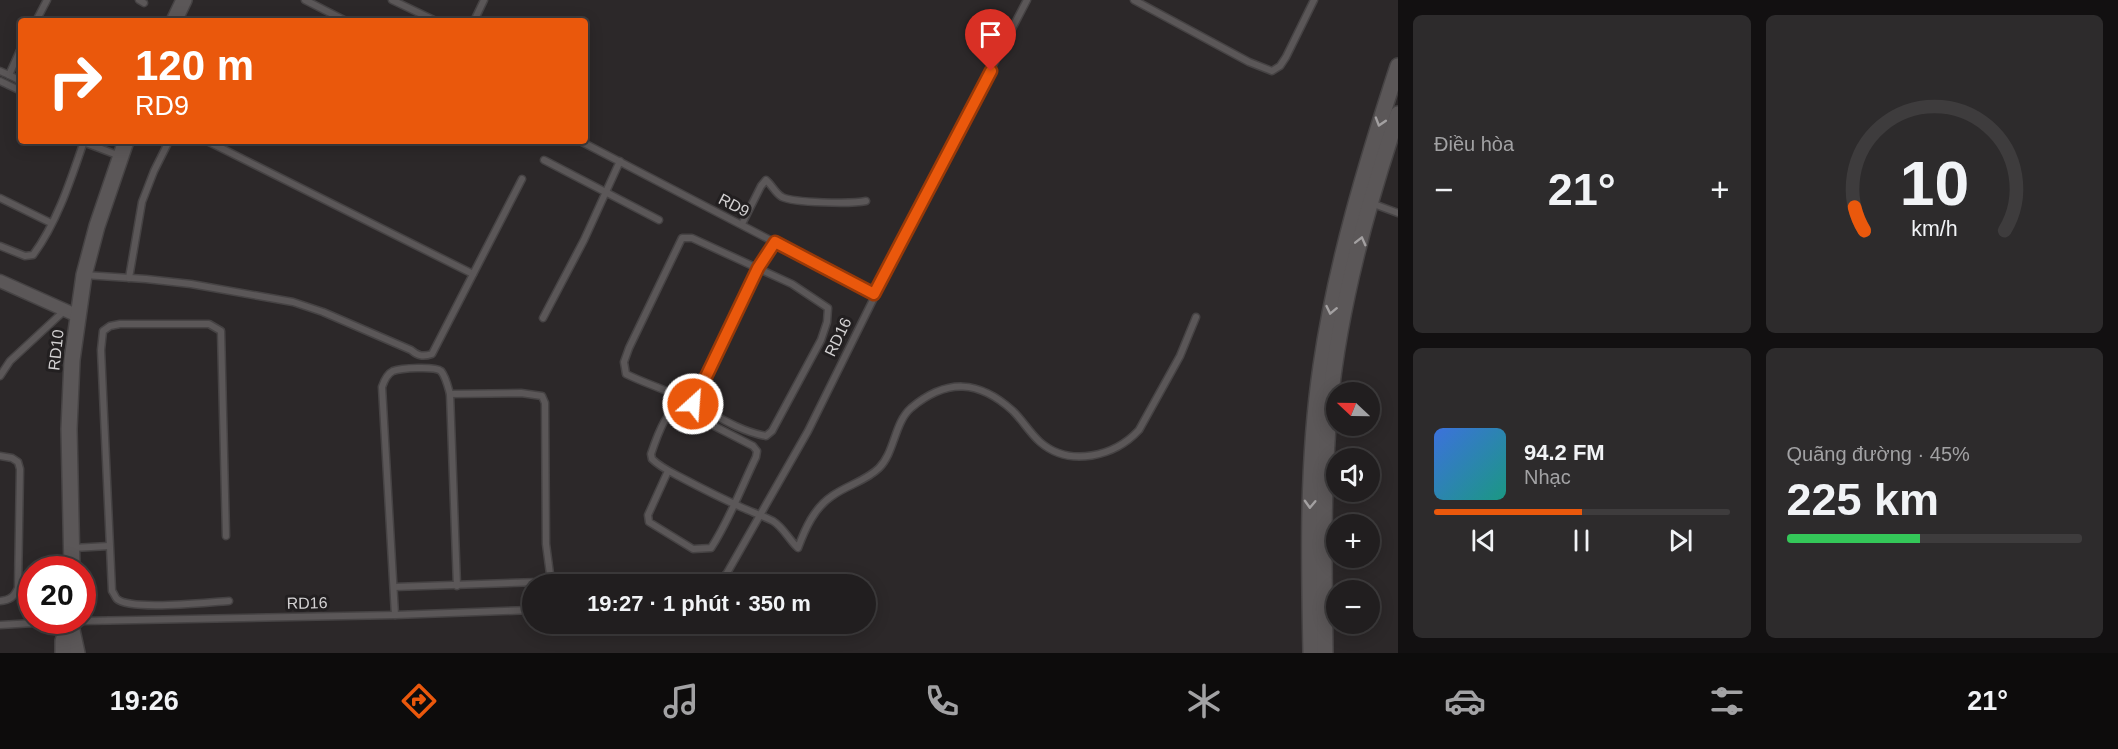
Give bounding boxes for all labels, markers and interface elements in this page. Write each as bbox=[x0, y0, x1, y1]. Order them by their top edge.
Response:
pin bbox=[965, 9, 1016, 71]
icon: arrive bbox=[974, 18, 1007, 51]
icon: right bbox=[36, 42, 114, 120]
text: 120 m bbox=[135, 42, 254, 89]
text: RD9 bbox=[135, 91, 189, 121]
one-way arrow bbox=[1375, 116, 1387, 126]
text: Điều hòa bbox=[1434, 133, 1514, 155]
text: 10 bbox=[1900, 149, 1969, 218]
text: 21° bbox=[1548, 164, 1616, 215]
text: − bbox=[1434, 171, 1453, 208]
text: + bbox=[1710, 171, 1730, 208]
street label: RD9 bbox=[716, 190, 752, 220]
text: km/h bbox=[1911, 217, 1957, 241]
one-way arrow bbox=[1353, 236, 1366, 246]
one-way arrow bbox=[1325, 305, 1338, 315]
street label: RD16 bbox=[821, 315, 855, 359]
street label: RD10 bbox=[45, 329, 67, 371]
position arrow bbox=[661, 372, 725, 436]
north arrow bbox=[1326, 382, 1380, 436]
map controls bbox=[1326, 382, 1380, 634]
text: 94.2 FM bbox=[1524, 440, 1605, 465]
text: Quãng đường · 45% bbox=[1787, 443, 1970, 465]
button: sound bbox=[1326, 448, 1380, 502]
text: Nhạc bbox=[1524, 466, 1571, 488]
text: 225 km bbox=[1787, 474, 1939, 525]
one-way arrow bbox=[1304, 499, 1316, 508]
button: + bbox=[1326, 514, 1380, 568]
icon: previous bbox=[1467, 524, 1500, 557]
icon: pause bbox=[1565, 524, 1598, 557]
icon: next bbox=[1664, 524, 1697, 557]
speed limit sign: 20 bbox=[18, 556, 96, 634]
button: − bbox=[1326, 580, 1380, 634]
text: 19:27 · 1 phút · 350 m bbox=[587, 591, 811, 616]
street label: RD16 bbox=[286, 594, 328, 612]
icon: directions bbox=[398, 680, 440, 722]
icon: music bbox=[660, 680, 702, 722]
icon: phone bbox=[921, 680, 963, 722]
icon: climate bbox=[1183, 680, 1225, 722]
icon: car bbox=[1444, 680, 1486, 722]
icon: filters bbox=[1706, 680, 1748, 722]
text: 19:26 bbox=[110, 686, 179, 716]
text: 21° bbox=[1967, 686, 2008, 716]

